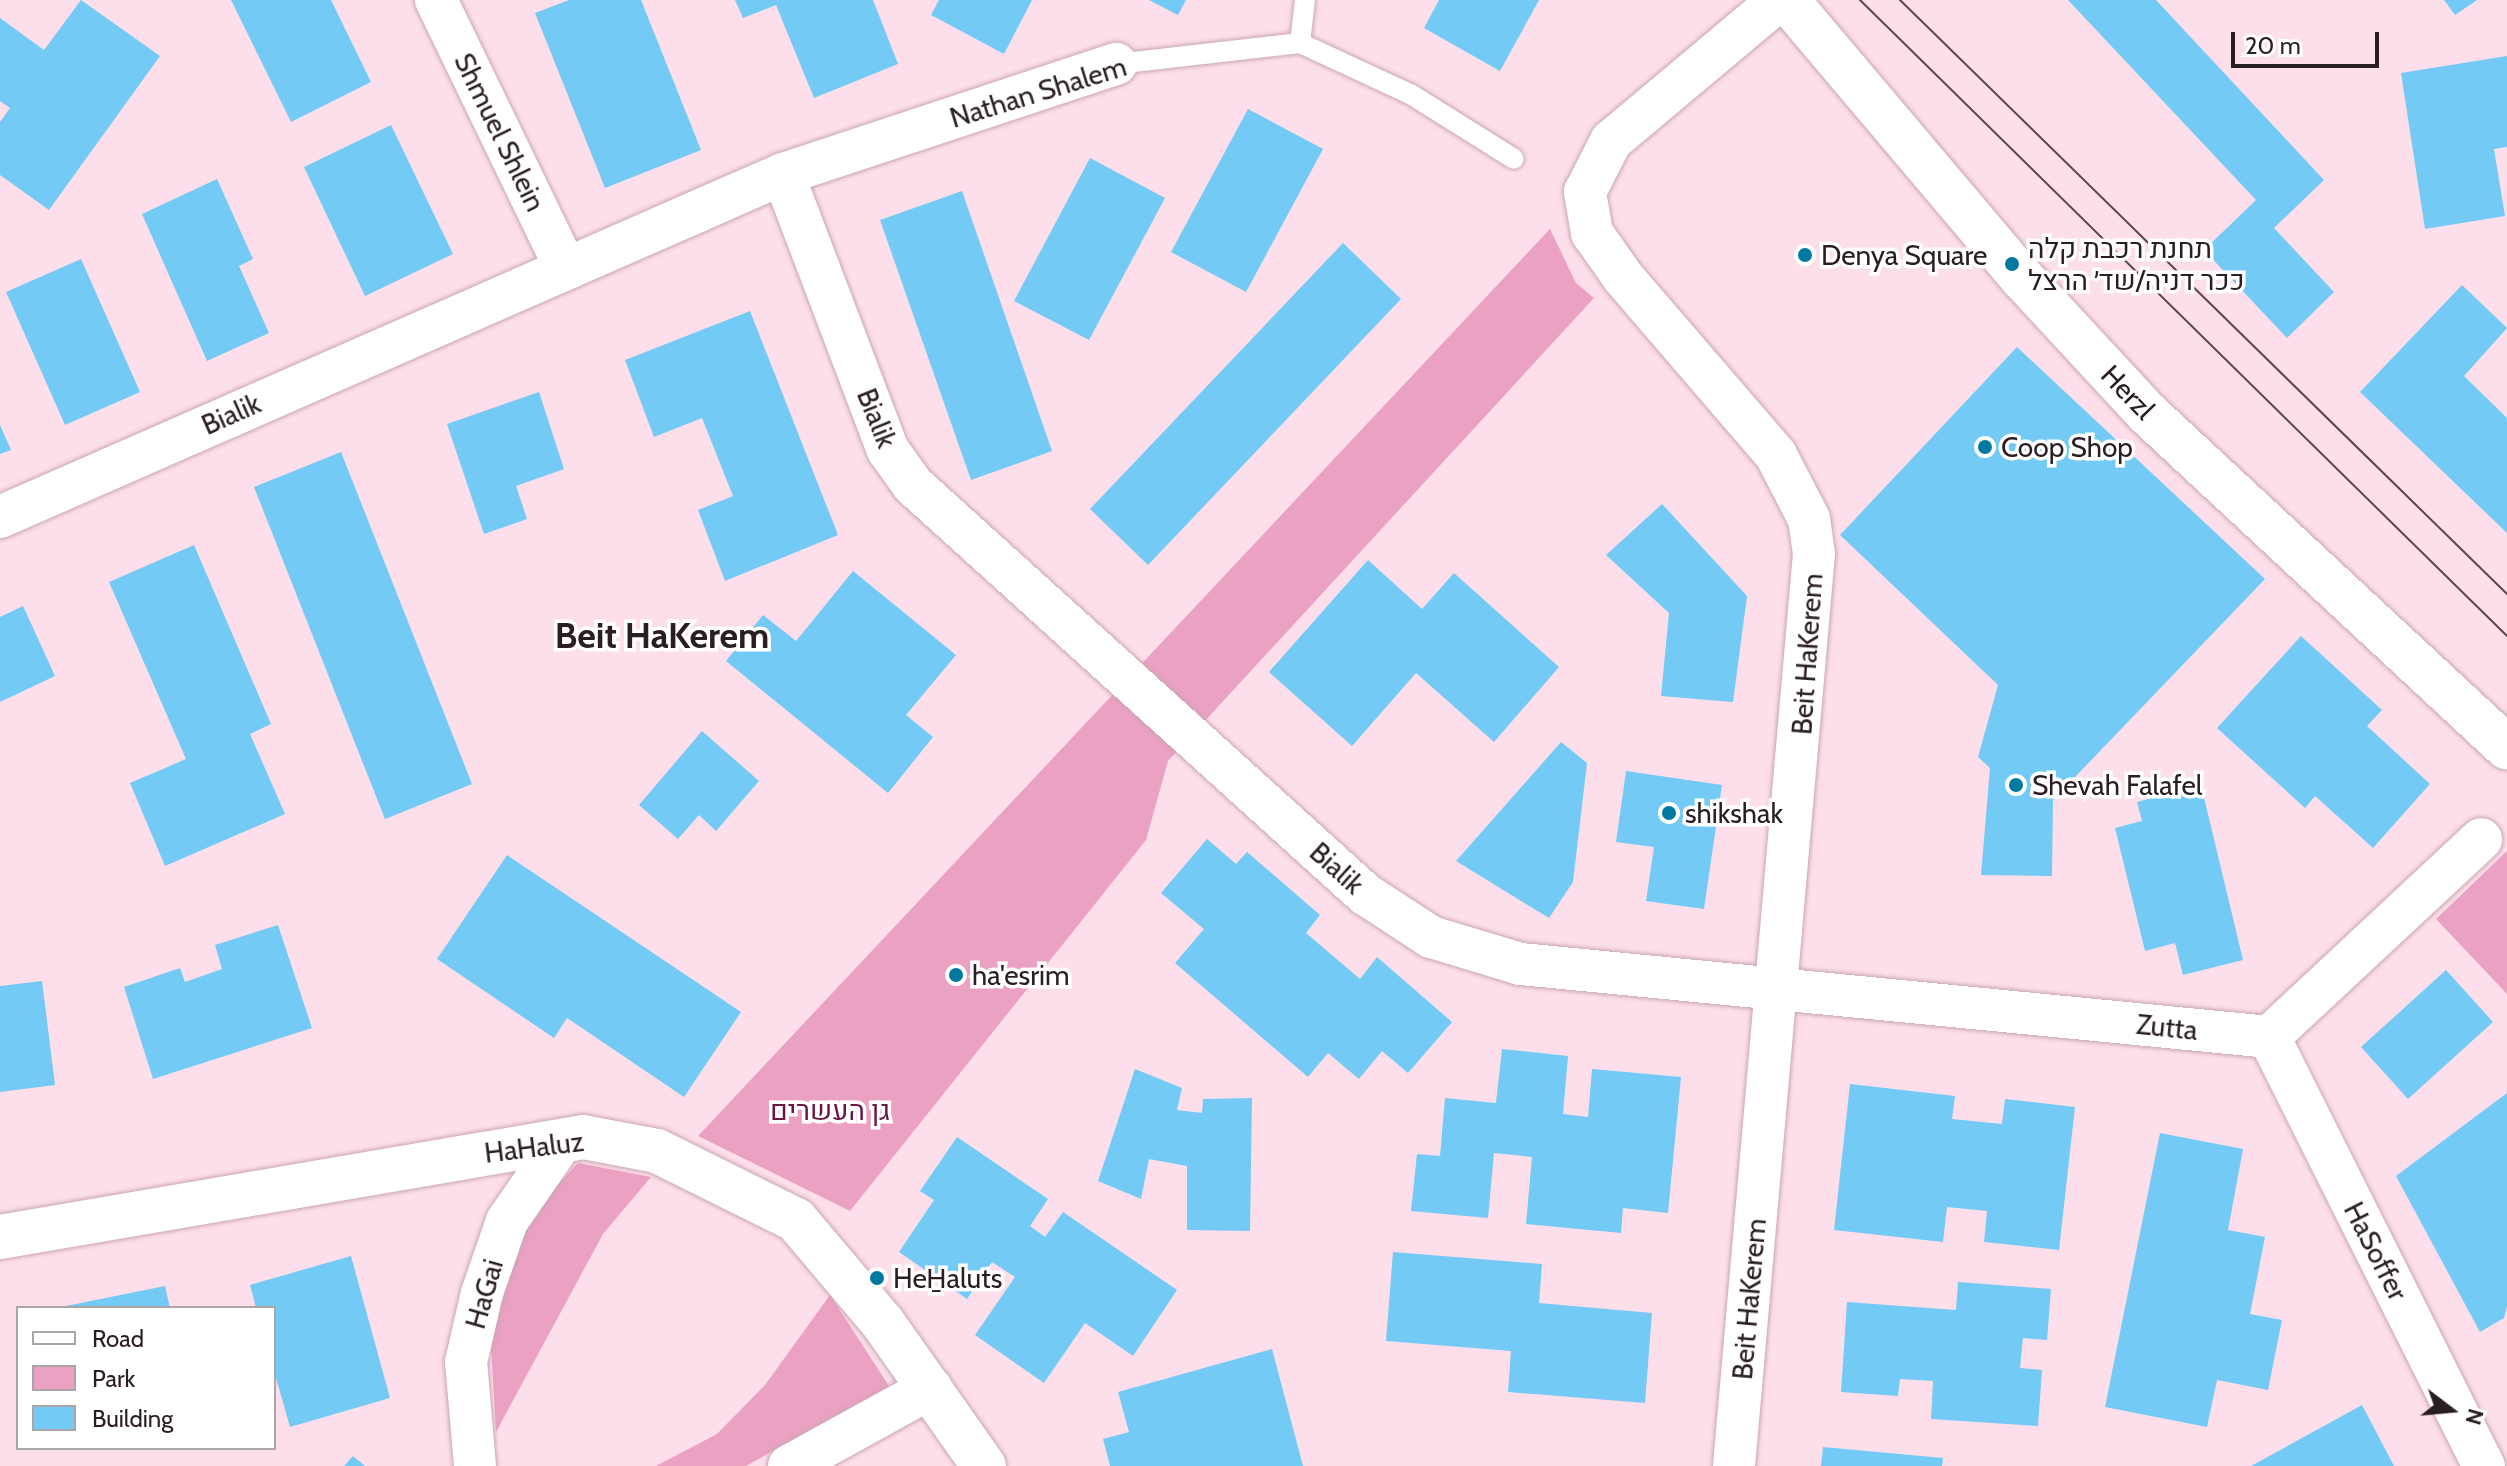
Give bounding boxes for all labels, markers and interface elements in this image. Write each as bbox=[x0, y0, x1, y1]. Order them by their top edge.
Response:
scale bar bbox=[2235, 16, 2383, 66]
text: 20 m bbox=[2245, 31, 2301, 60]
street label: Shmuel Shlein bbox=[447, 48, 553, 216]
street label: Nathan Shalem bbox=[946, 49, 1130, 135]
place label: תחנת רכבת קלה ככר דניה/שד׳ הרצל bbox=[2028, 231, 2245, 297]
place label: Denya Square bbox=[1821, 238, 1987, 272]
marker: Denya Square bbox=[1796, 246, 1814, 264]
marker: תחנת רכבת קלה ככר דניה/שד׳ הרצל bbox=[2003, 255, 2021, 273]
street label: Herzl bbox=[2094, 358, 2162, 426]
street label: Bialik bbox=[850, 383, 904, 453]
street label: Bialik bbox=[196, 386, 266, 442]
place label: Coop Shop bbox=[2001, 430, 2133, 464]
marker: Coop Shop bbox=[1976, 438, 1994, 456]
street label: Beit HaKerem bbox=[1785, 572, 1829, 736]
district label: Beit HaKerem bbox=[555, 614, 769, 658]
place label: Shevah Falafel bbox=[2032, 768, 2202, 802]
marker: Shevah Falafel bbox=[2007, 776, 2025, 794]
place label: shikshak bbox=[1685, 796, 1783, 830]
marker: shikshak bbox=[1660, 804, 1678, 822]
street label: Bialik bbox=[1303, 835, 1371, 901]
place label: ha'esrim bbox=[972, 958, 1070, 992]
marker: ha'esrim bbox=[947, 966, 965, 984]
street label: Zutta bbox=[2135, 1007, 2199, 1047]
park label: גן העשרים bbox=[770, 1093, 890, 1127]
street label: HaHaluz bbox=[482, 1124, 586, 1170]
street label: HaSoffer bbox=[2337, 1196, 2415, 1306]
street label: Beit HaKerem bbox=[1725, 1217, 1773, 1381]
street label: HaGai bbox=[458, 1255, 510, 1333]
place label: HeH̠aluts bbox=[893, 1261, 1002, 1295]
marker: HeH̠aluts bbox=[868, 1269, 886, 1287]
legend bbox=[16, 1306, 276, 1450]
text: Road bbox=[92, 1324, 144, 1353]
text: Park bbox=[92, 1364, 135, 1393]
north arrow bbox=[2411, 1370, 2491, 1450]
text: Building bbox=[92, 1404, 173, 1433]
text: N bbox=[2459, 1406, 2490, 1428]

